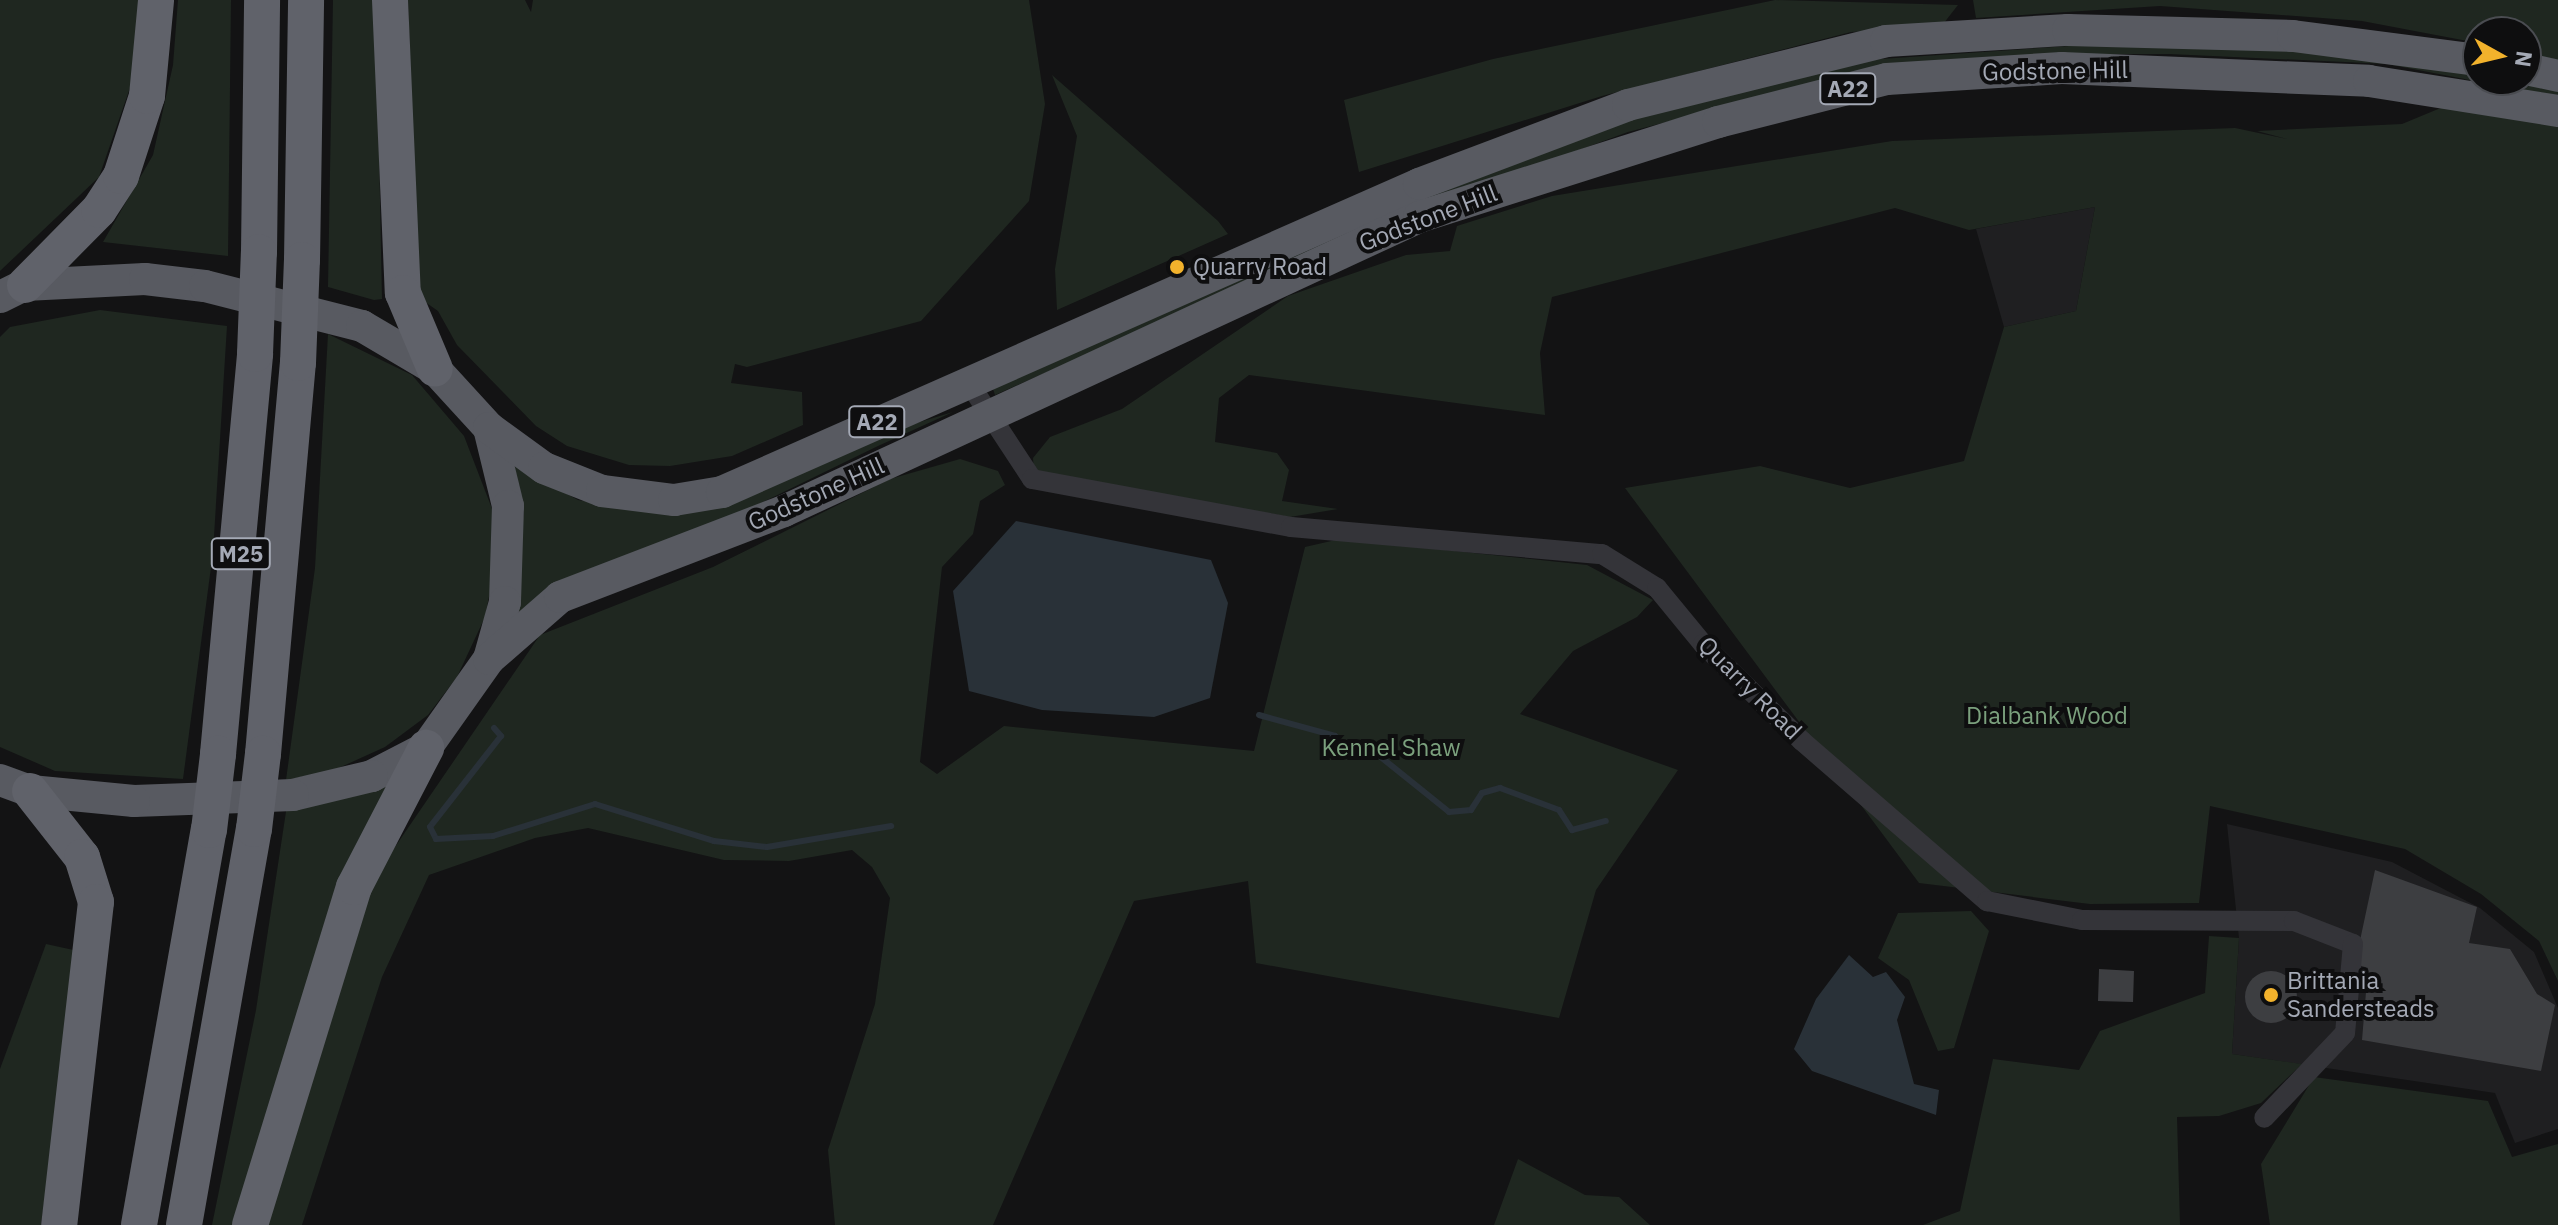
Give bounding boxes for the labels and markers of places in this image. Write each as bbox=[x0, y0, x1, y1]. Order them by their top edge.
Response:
place label: Quarry Road bbox=[1193, 253, 1327, 281]
marker: Quarry Road bbox=[1168, 258, 1186, 276]
place label: Brittania Sandersteads bbox=[2287, 967, 2435, 1023]
marker: Brittania Sandersteads bbox=[2262, 986, 2280, 1004]

